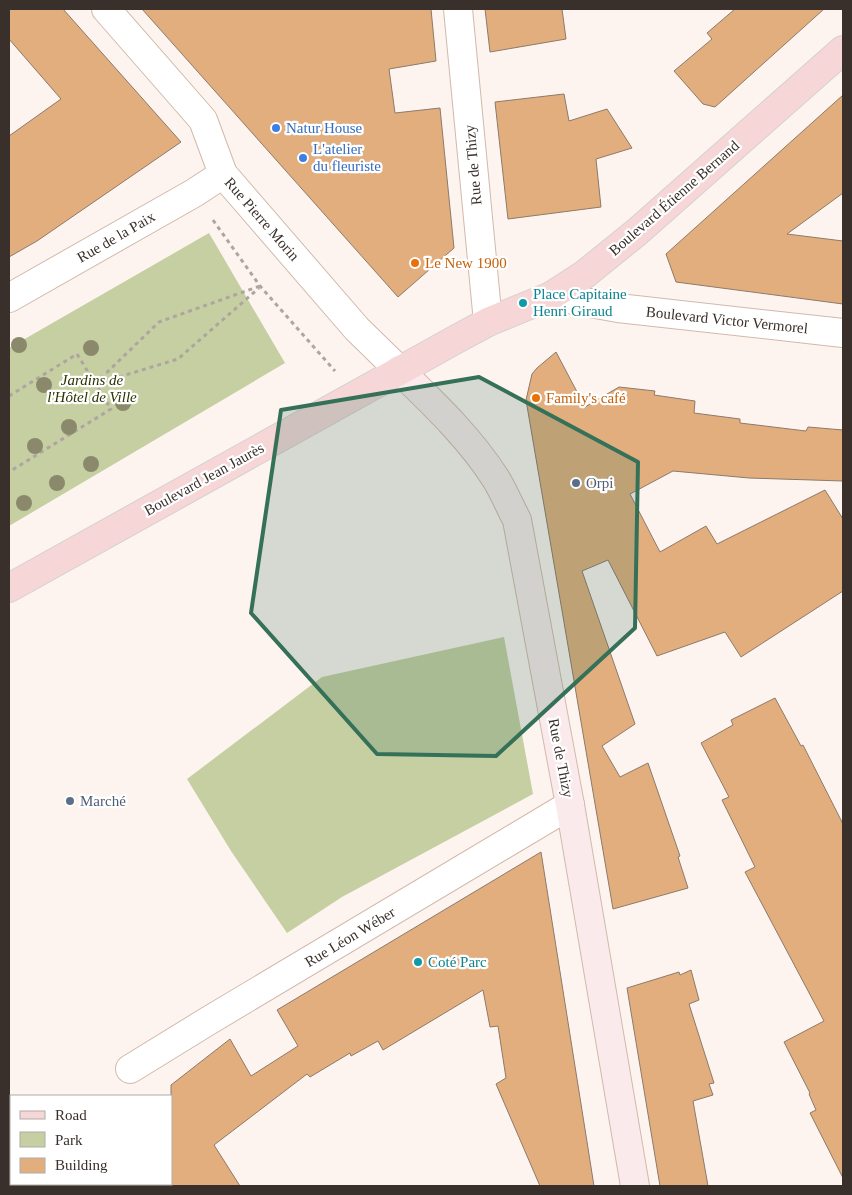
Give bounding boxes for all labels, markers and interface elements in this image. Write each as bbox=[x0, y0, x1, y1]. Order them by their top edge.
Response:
place label: Natur House bbox=[286, 120, 363, 136]
marker: Natur House bbox=[270, 122, 282, 134]
street label: Rue de Thizy bbox=[461, 124, 484, 206]
street label: Boulevard Étienne Bernand bbox=[606, 137, 742, 259]
place label: L'atelier du fleuriste bbox=[313, 141, 381, 174]
marker: L'atelier du fleuriste bbox=[297, 152, 309, 164]
street label: Rue Pierre Morin bbox=[222, 174, 303, 264]
street label: Rue de la Paix bbox=[74, 208, 158, 266]
place label: Le New 1900 bbox=[425, 255, 507, 271]
marker: Le New 1900 bbox=[409, 257, 421, 269]
place label: Place Capitaine Henri Giraud bbox=[533, 286, 627, 319]
marker: Place Capitaine Henri Giraud bbox=[517, 297, 529, 309]
street label: Boulevard Victor Vermorel bbox=[645, 304, 809, 336]
park label: Jardins de l'Hôtel de Ville bbox=[47, 372, 137, 405]
place label: Family's café bbox=[546, 390, 626, 406]
marker: Family's café bbox=[530, 392, 542, 404]
street label: Boulevard Jean Jaurès bbox=[141, 439, 267, 519]
place label: Orpi bbox=[586, 475, 614, 491]
marker: Orpi bbox=[570, 477, 582, 489]
street label: Rue de Thizy bbox=[545, 717, 577, 800]
place label: Marché bbox=[80, 793, 126, 809]
marker: Marché bbox=[64, 795, 76, 807]
street label: Rue Léon Wéber bbox=[302, 904, 398, 970]
place label: Coté Parc bbox=[428, 954, 487, 970]
marker: Coté Parc bbox=[412, 956, 424, 968]
legend bbox=[10, 1095, 172, 1185]
text: Road bbox=[55, 1107, 87, 1123]
text: Park bbox=[55, 1132, 83, 1148]
text: Building bbox=[55, 1157, 108, 1173]

